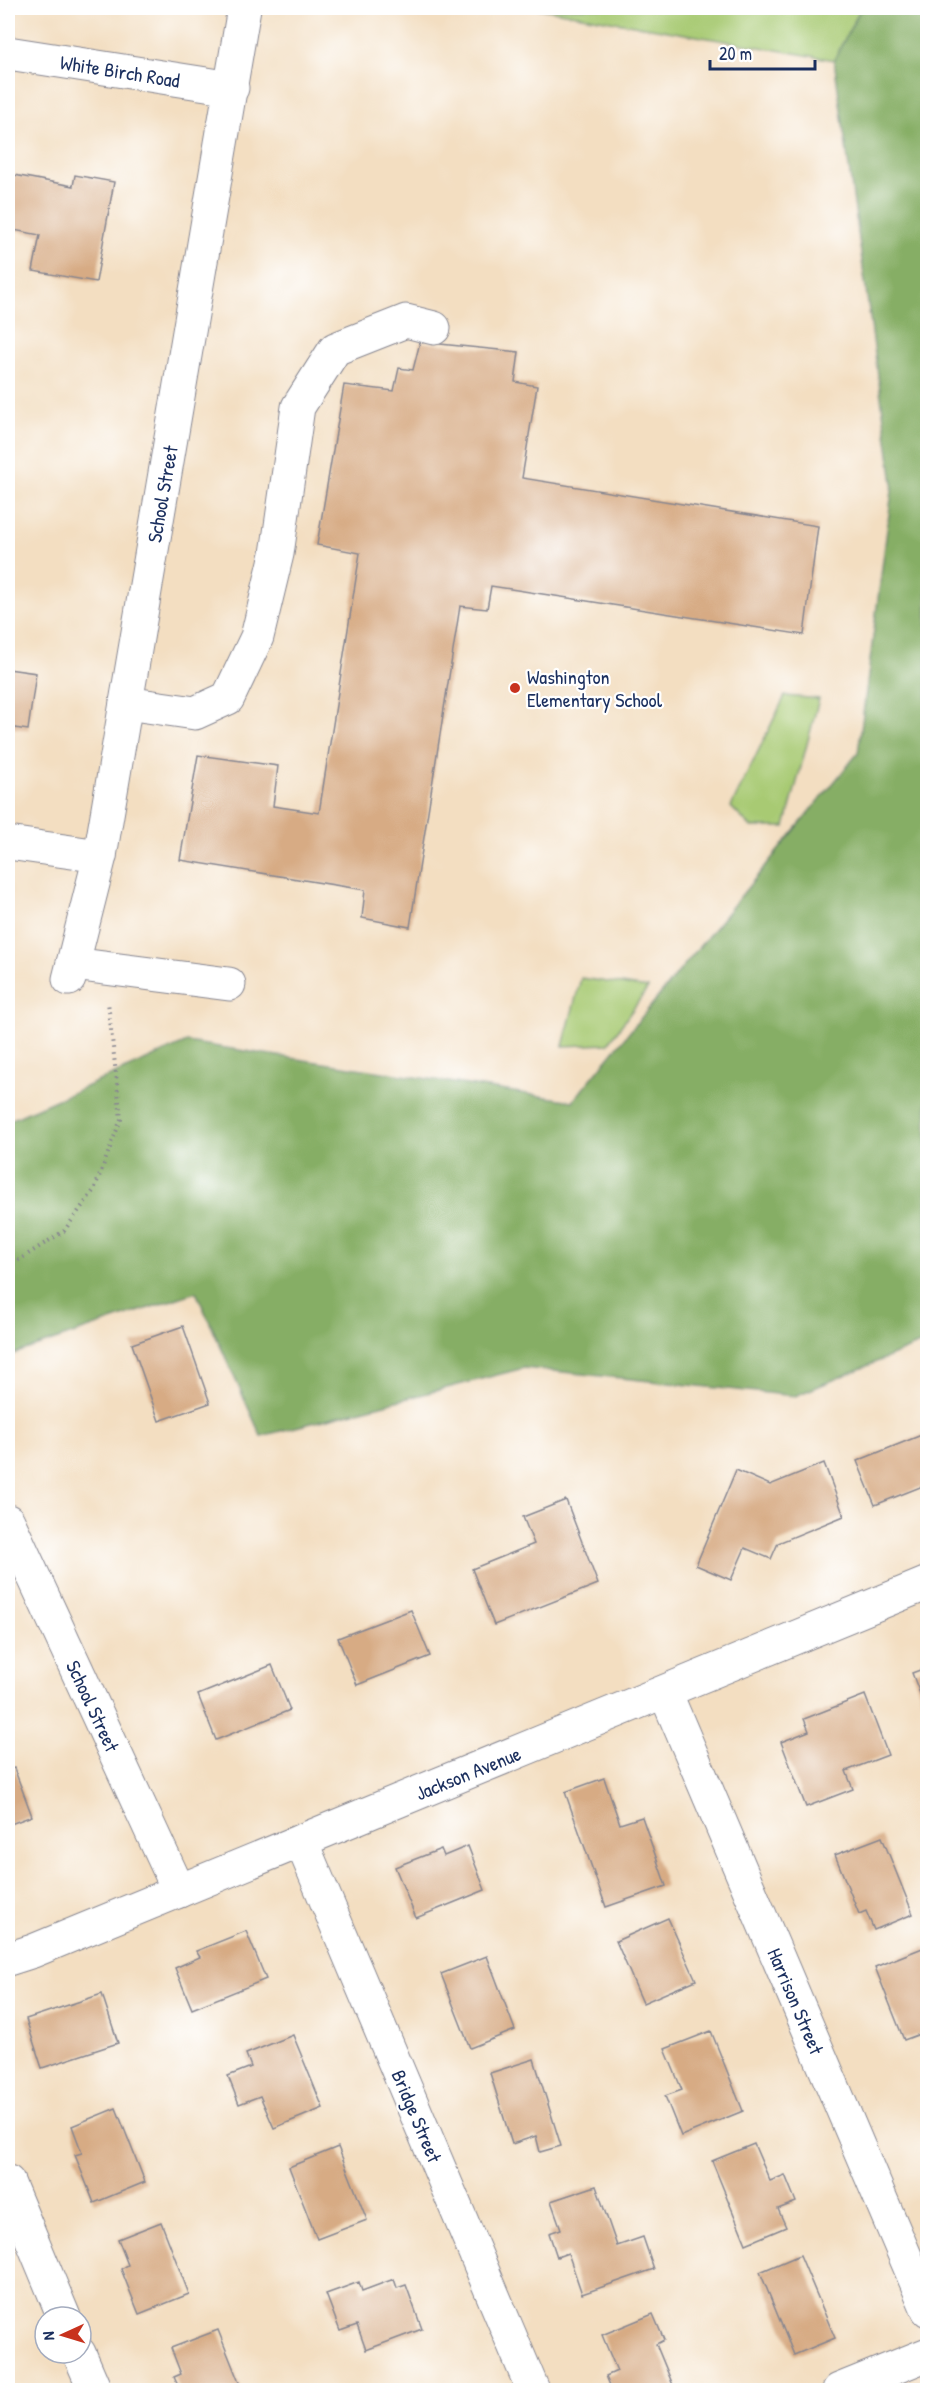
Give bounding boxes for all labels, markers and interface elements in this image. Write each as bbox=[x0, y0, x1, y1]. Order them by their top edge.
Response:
scale bar bbox=[710, 33, 815, 71]
text: 20 m bbox=[719, 41, 752, 66]
street label: White Birch Road bbox=[58, 48, 182, 94]
street label: School Street bbox=[140, 442, 184, 545]
place label: Washington Elementary School bbox=[527, 663, 663, 713]
marker: Washington Elementary School bbox=[508, 681, 522, 695]
street label: School Street bbox=[60, 1656, 126, 1757]
street label: Jackson Avenue bbox=[411, 1740, 525, 1806]
street label: Harrison Street bbox=[761, 1944, 831, 2059]
street label: Bridge Street bbox=[385, 2066, 449, 2167]
north arrow bbox=[33, 2305, 93, 2365]
text: N bbox=[37, 2331, 59, 2341]

